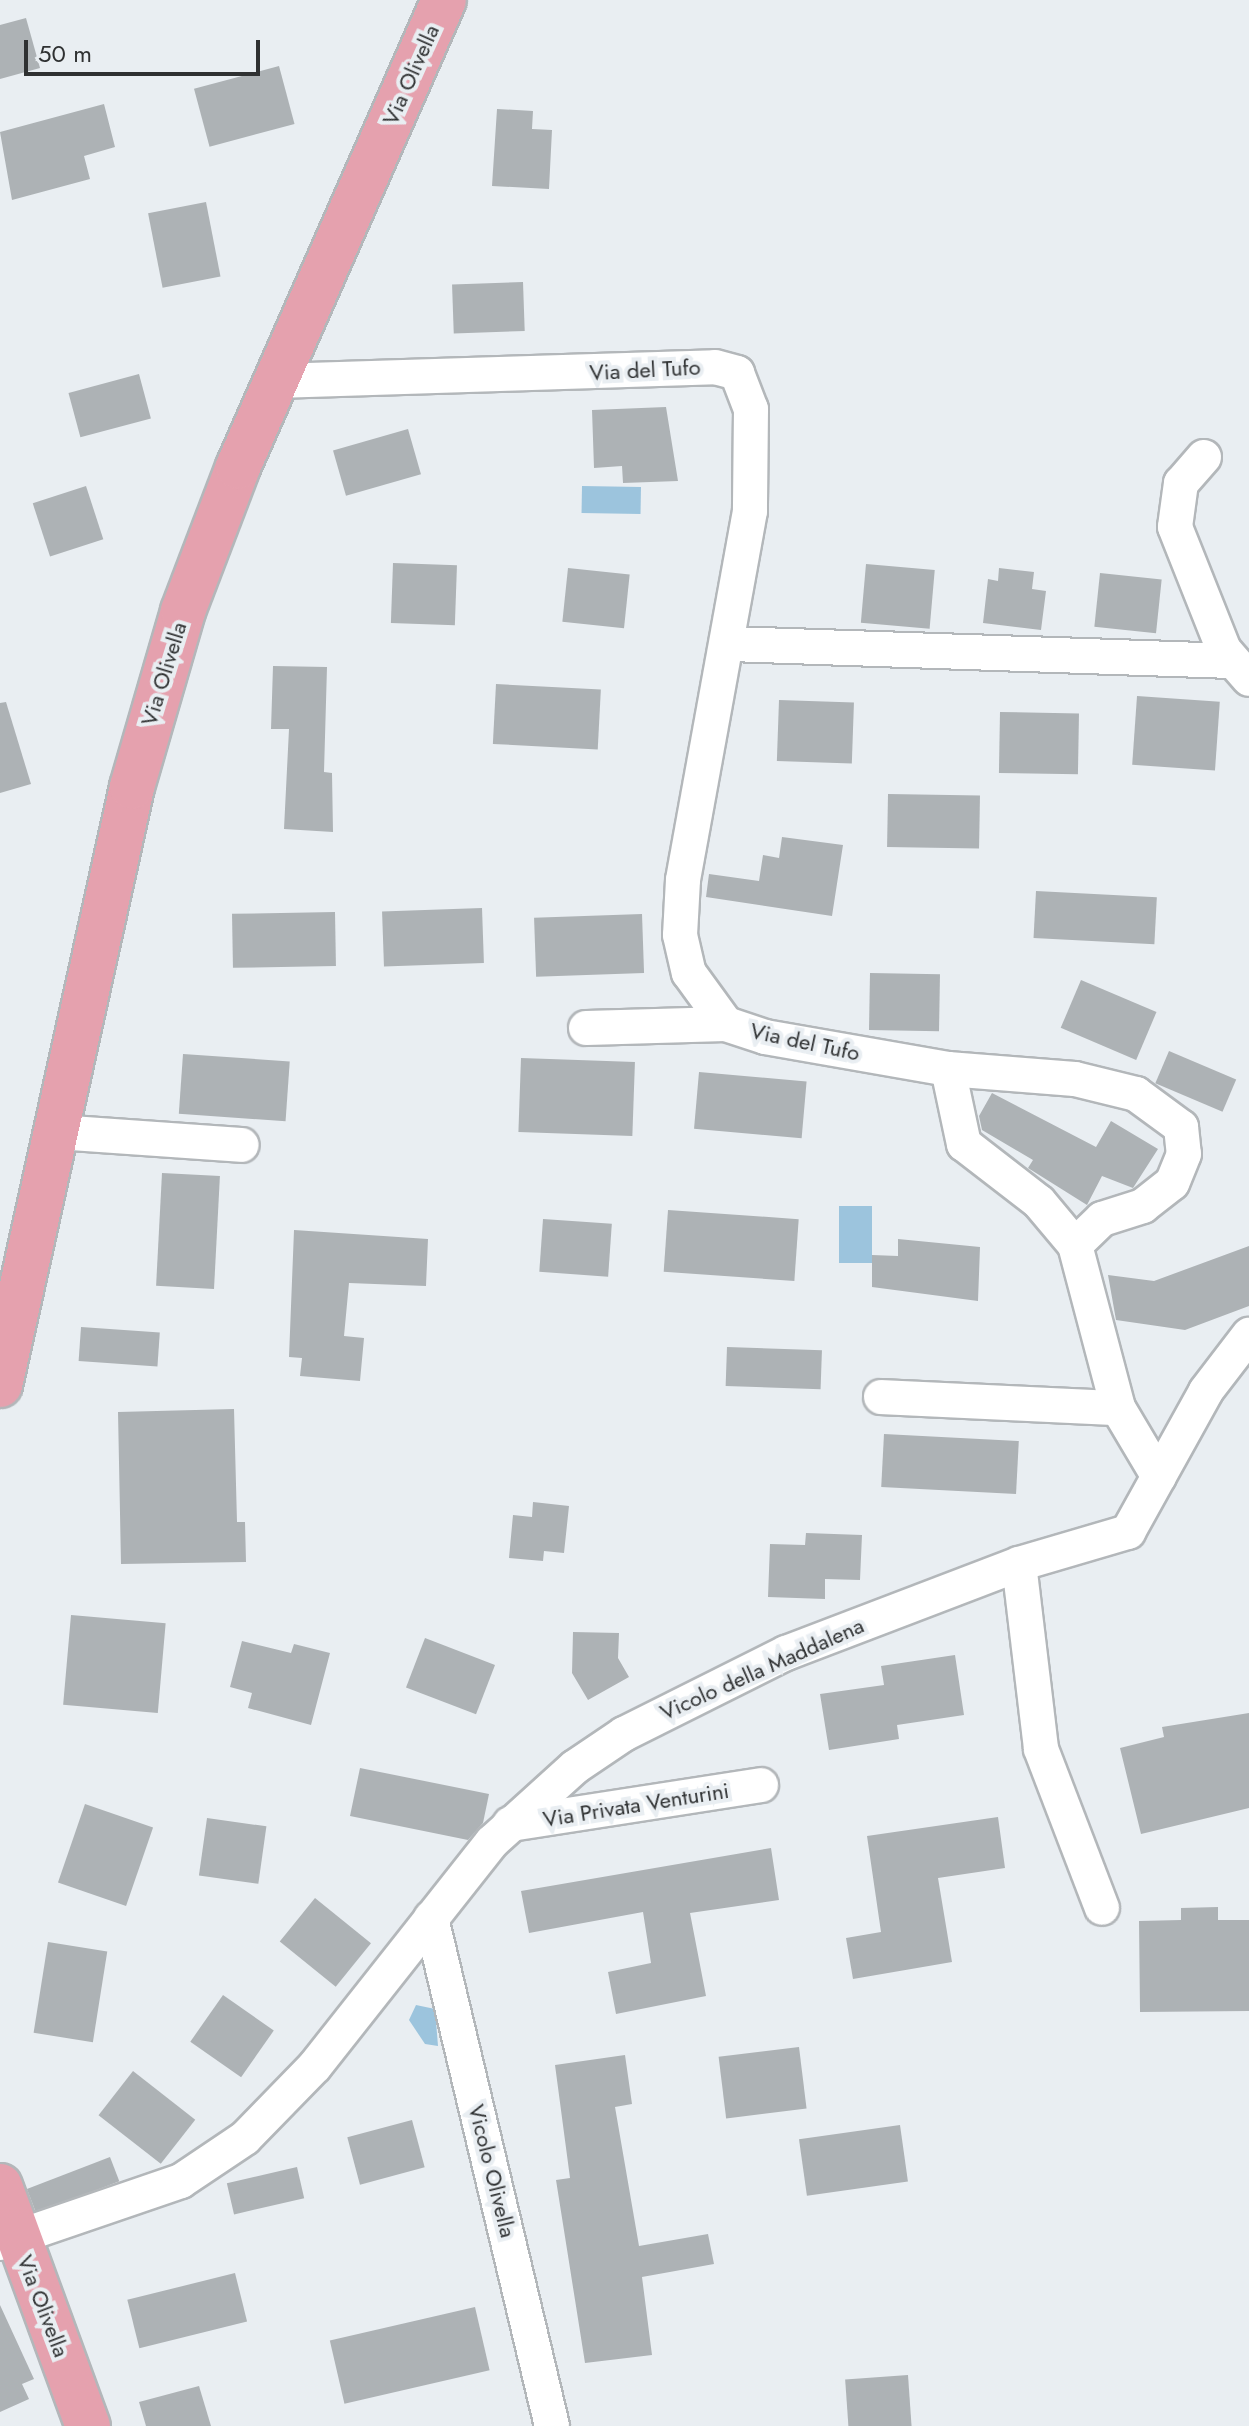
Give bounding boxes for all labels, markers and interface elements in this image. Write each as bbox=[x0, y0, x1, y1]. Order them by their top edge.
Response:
street label: Via Olivella bbox=[377, 21, 445, 129]
scale bar bbox=[28, 24, 264, 74]
text: 50 m bbox=[38, 36, 92, 71]
street label: Via del Tufo bbox=[589, 354, 701, 386]
street label: Via Olivella bbox=[136, 619, 192, 729]
street label: Via del Tufo bbox=[748, 1018, 862, 1066]
street label: Vicolo della Maddalena bbox=[656, 1612, 868, 1726]
street label: Via Privata Venturini bbox=[541, 1777, 731, 1833]
street label: Vicolo Olivella bbox=[463, 2102, 521, 2240]
street label: Via Olivella bbox=[12, 2251, 74, 2361]

